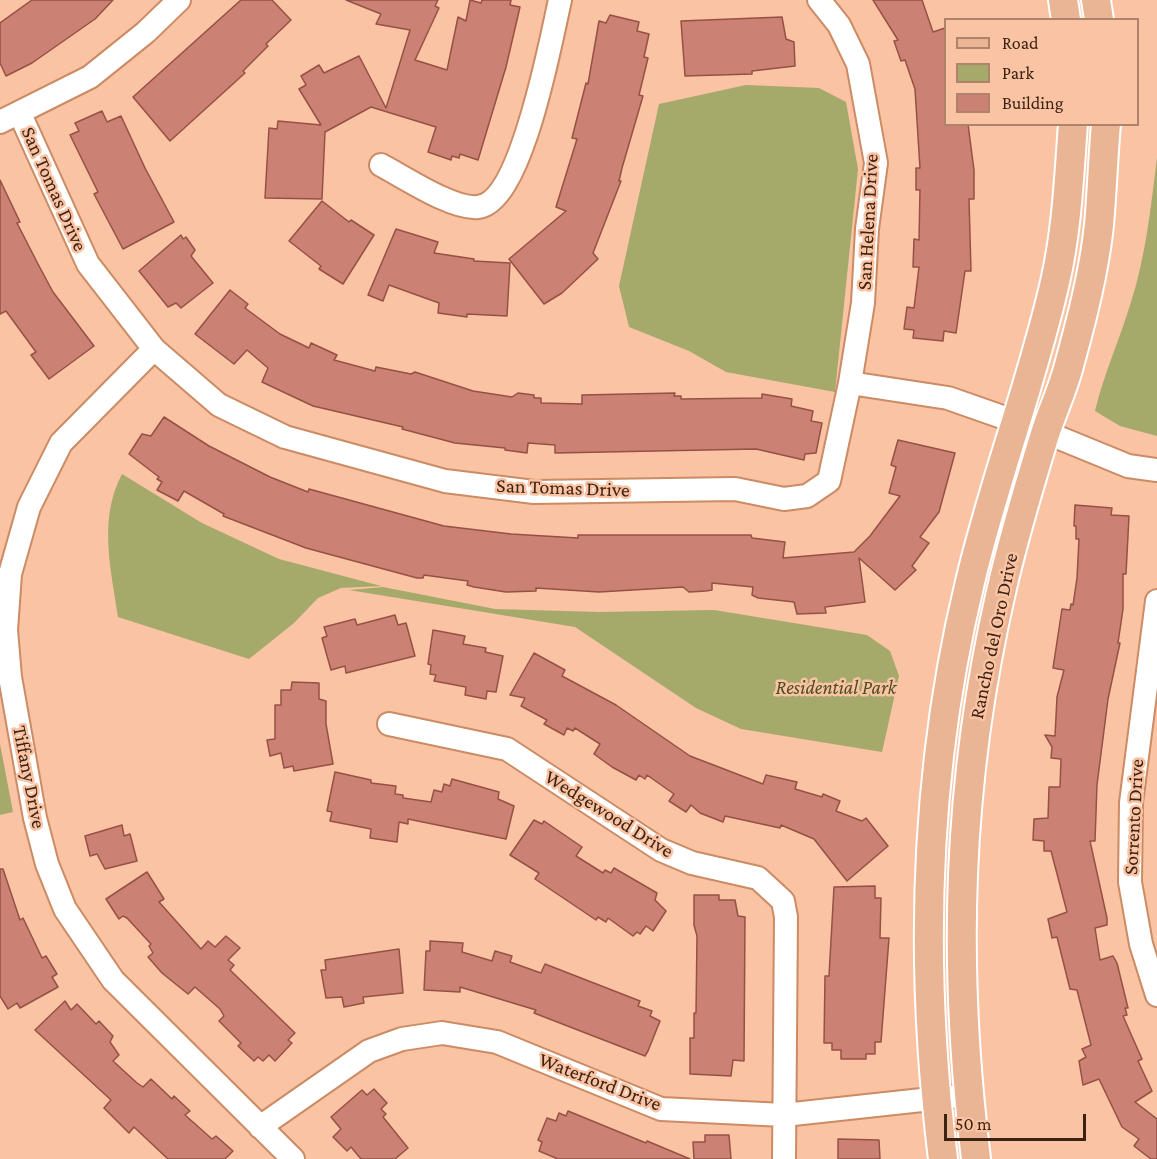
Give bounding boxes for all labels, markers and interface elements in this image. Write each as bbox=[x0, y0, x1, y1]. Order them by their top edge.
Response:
legend bbox=[944, 18, 1139, 126]
text: Road bbox=[1002, 33, 1039, 53]
text: Park bbox=[1002, 63, 1034, 83]
text: Building bbox=[1002, 93, 1063, 113]
street label: San Tomas Drive bbox=[16, 123, 92, 255]
street label: San Helena Drive bbox=[852, 153, 884, 291]
street label: San Tomas Drive bbox=[496, 474, 630, 502]
street label: Rancho del Oro Drive bbox=[965, 551, 1023, 721]
park label: Residential Park bbox=[775, 676, 897, 700]
street label: Tiffany Drive bbox=[7, 723, 51, 831]
street label: Sorrento Drive bbox=[1119, 758, 1149, 876]
street label: Wedgewood Drive bbox=[540, 765, 678, 863]
street label: Waterford Drive bbox=[535, 1048, 665, 1116]
scale bar bbox=[947, 1102, 1090, 1140]
text: 50 m bbox=[955, 1114, 992, 1134]

